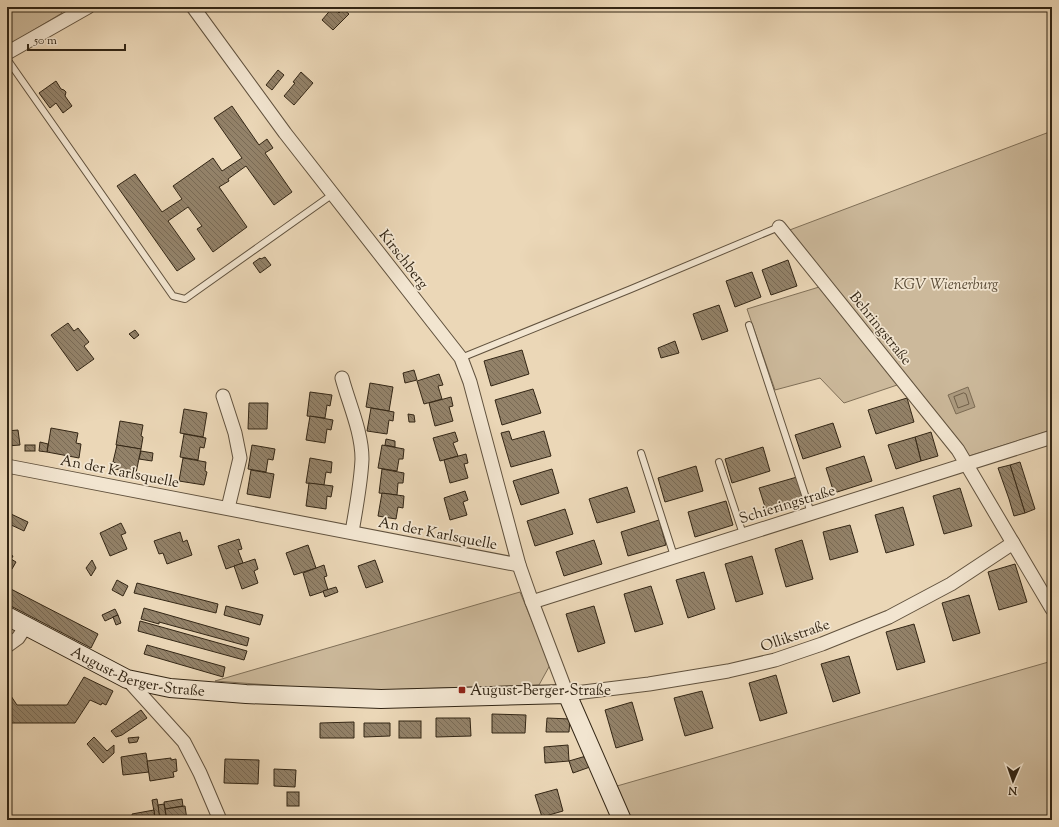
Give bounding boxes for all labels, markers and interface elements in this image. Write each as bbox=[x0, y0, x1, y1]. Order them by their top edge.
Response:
scale bar bbox=[28, 26, 125, 52]
text: 50 m bbox=[33, 32, 57, 50]
street label: Kirschberg bbox=[373, 226, 433, 294]
park label: KGV Wienerburg bbox=[893, 275, 999, 296]
street label: Behringstraße bbox=[844, 288, 916, 370]
street label: An der Karlsquelle bbox=[59, 451, 181, 494]
street label: Schieringstraße bbox=[737, 481, 838, 530]
street label: An der Karlsquelle bbox=[377, 513, 499, 556]
street label: Ollikstraße bbox=[758, 615, 833, 658]
street label: August-Berger-Straße bbox=[66, 642, 206, 703]
place label: August-Berger-Straße bbox=[470, 681, 611, 702]
marker: August-Berger-Straße bbox=[457, 685, 467, 695]
north arrow bbox=[993, 761, 1033, 801]
text: N bbox=[1008, 782, 1018, 798]

